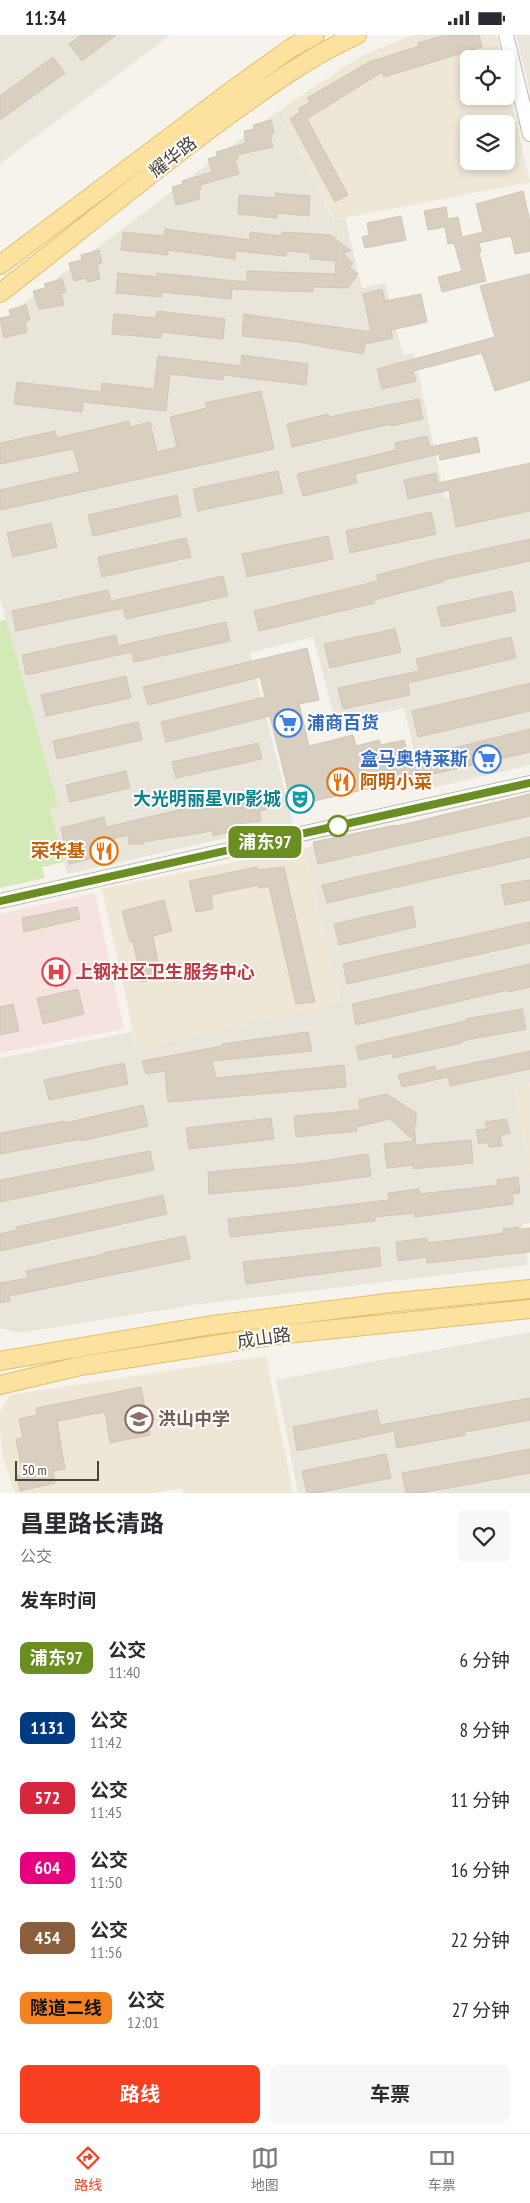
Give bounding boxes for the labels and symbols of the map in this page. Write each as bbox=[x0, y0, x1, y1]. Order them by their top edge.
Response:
street label: 耀华路 bbox=[144, 131, 201, 182]
supermarket icon: 浦商百货 bbox=[273, 708, 303, 738]
place label: 浦商百货 bbox=[307, 711, 379, 734]
supermarket icon: 盒马奥特莱斯 bbox=[472, 744, 502, 774]
place label: 盒马奥特莱斯 bbox=[360, 747, 468, 770]
restaurant icon: 阿明小菜 bbox=[326, 767, 356, 797]
place label: 阿明小菜 bbox=[360, 770, 432, 793]
theatre icon: 大光明丽星VIP影城 bbox=[285, 784, 315, 814]
place label: 大光明丽星VIP影城 bbox=[133, 787, 281, 810]
unlabelled marker bbox=[327, 815, 349, 837]
line badge: 浦东97 bbox=[230, 826, 300, 858]
restaurant icon: 荣华基 bbox=[89, 836, 119, 866]
place label: 荣华基 bbox=[31, 839, 85, 862]
hospital icon: 上钢社区卫生服务中心 bbox=[41, 957, 71, 987]
place label: 上钢社区卫生服务中心 bbox=[75, 960, 255, 983]
street label: 成山路 bbox=[236, 1322, 292, 1353]
school or university icon: 洪山中学 bbox=[124, 1404, 154, 1434]
place label: 洪山中学 bbox=[158, 1407, 230, 1430]
scale bar bbox=[15, 1458, 99, 1481]

